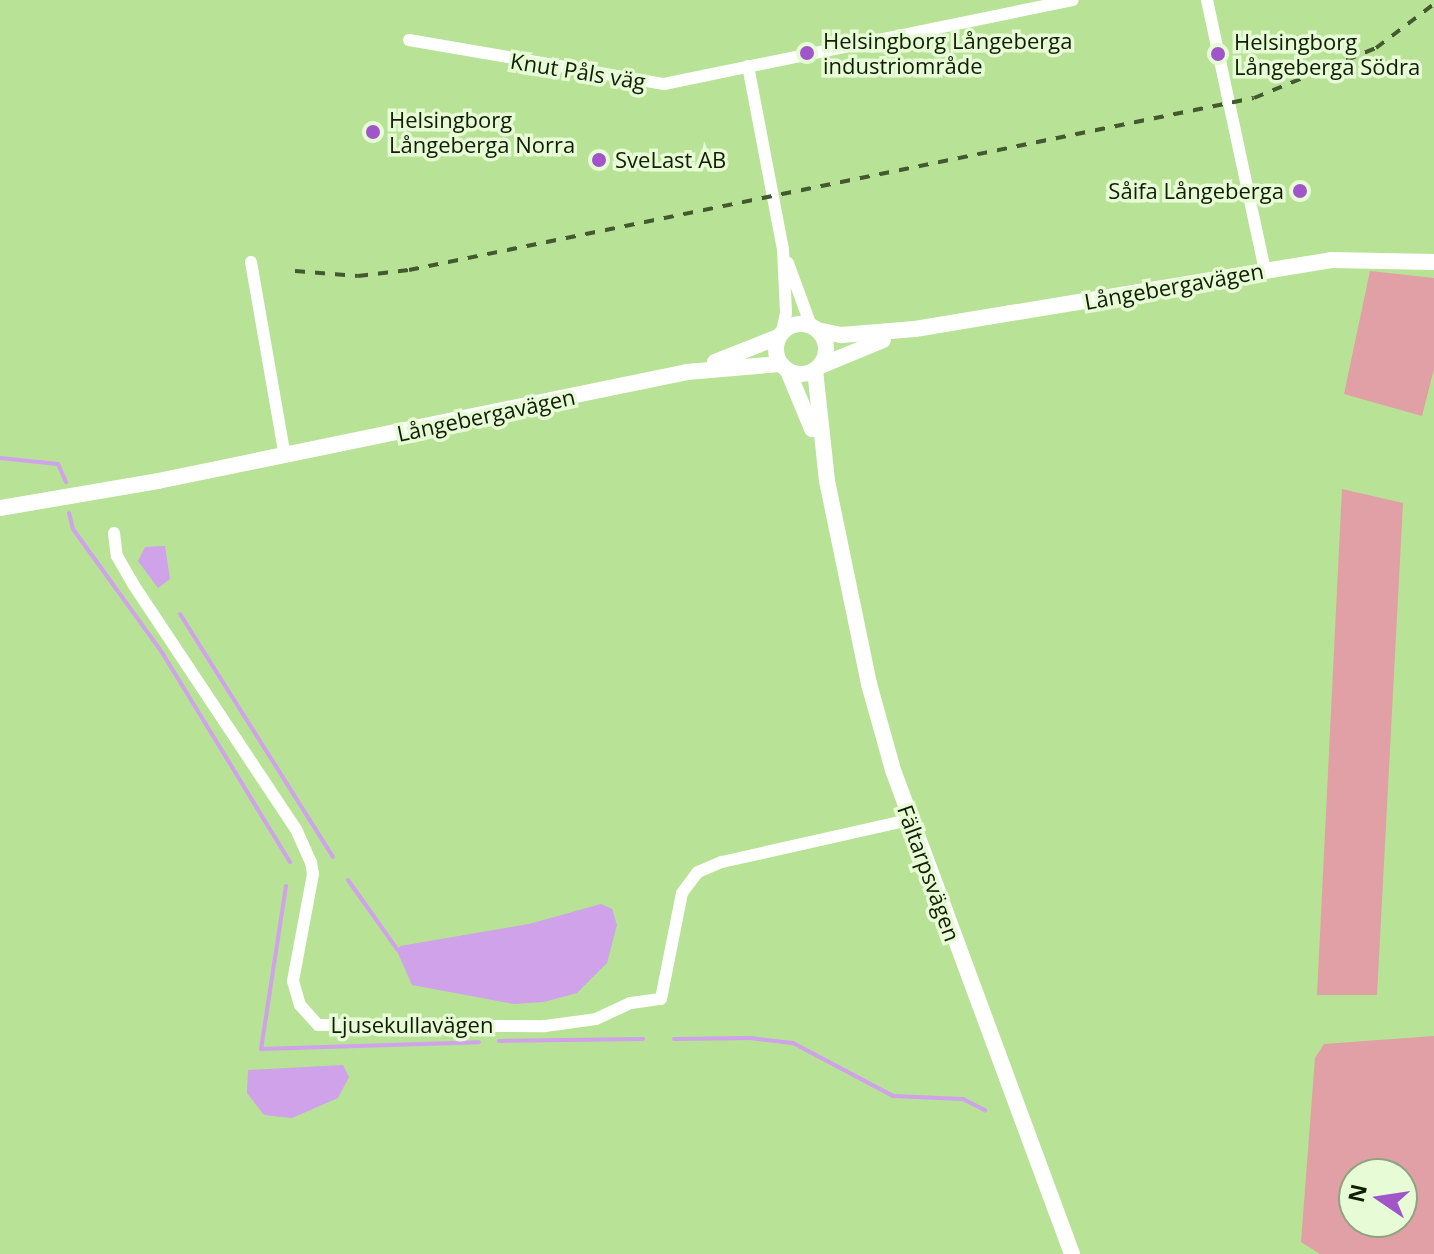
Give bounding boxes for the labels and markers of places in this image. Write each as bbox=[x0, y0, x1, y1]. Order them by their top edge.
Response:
place label: Helsingborg Långeberga industriområde bbox=[823, 27, 1072, 78]
place label: Helsingborg Långeberga Södra bbox=[1234, 28, 1420, 80]
marker: Helsingborg Långeberga industriområde bbox=[798, 44, 816, 62]
marker: Helsingborg Långeberga Södra bbox=[1209, 45, 1227, 63]
place label: Helsingborg Långeberga Norra bbox=[389, 106, 575, 158]
marker: Helsingborg Långeberga Norra bbox=[364, 123, 382, 141]
place label: SveLast AB bbox=[615, 147, 726, 173]
marker: SveLast AB bbox=[590, 151, 608, 169]
place label: Såifa Långeberga bbox=[1108, 178, 1284, 204]
marker: Såifa Långeberga bbox=[1291, 182, 1309, 200]

